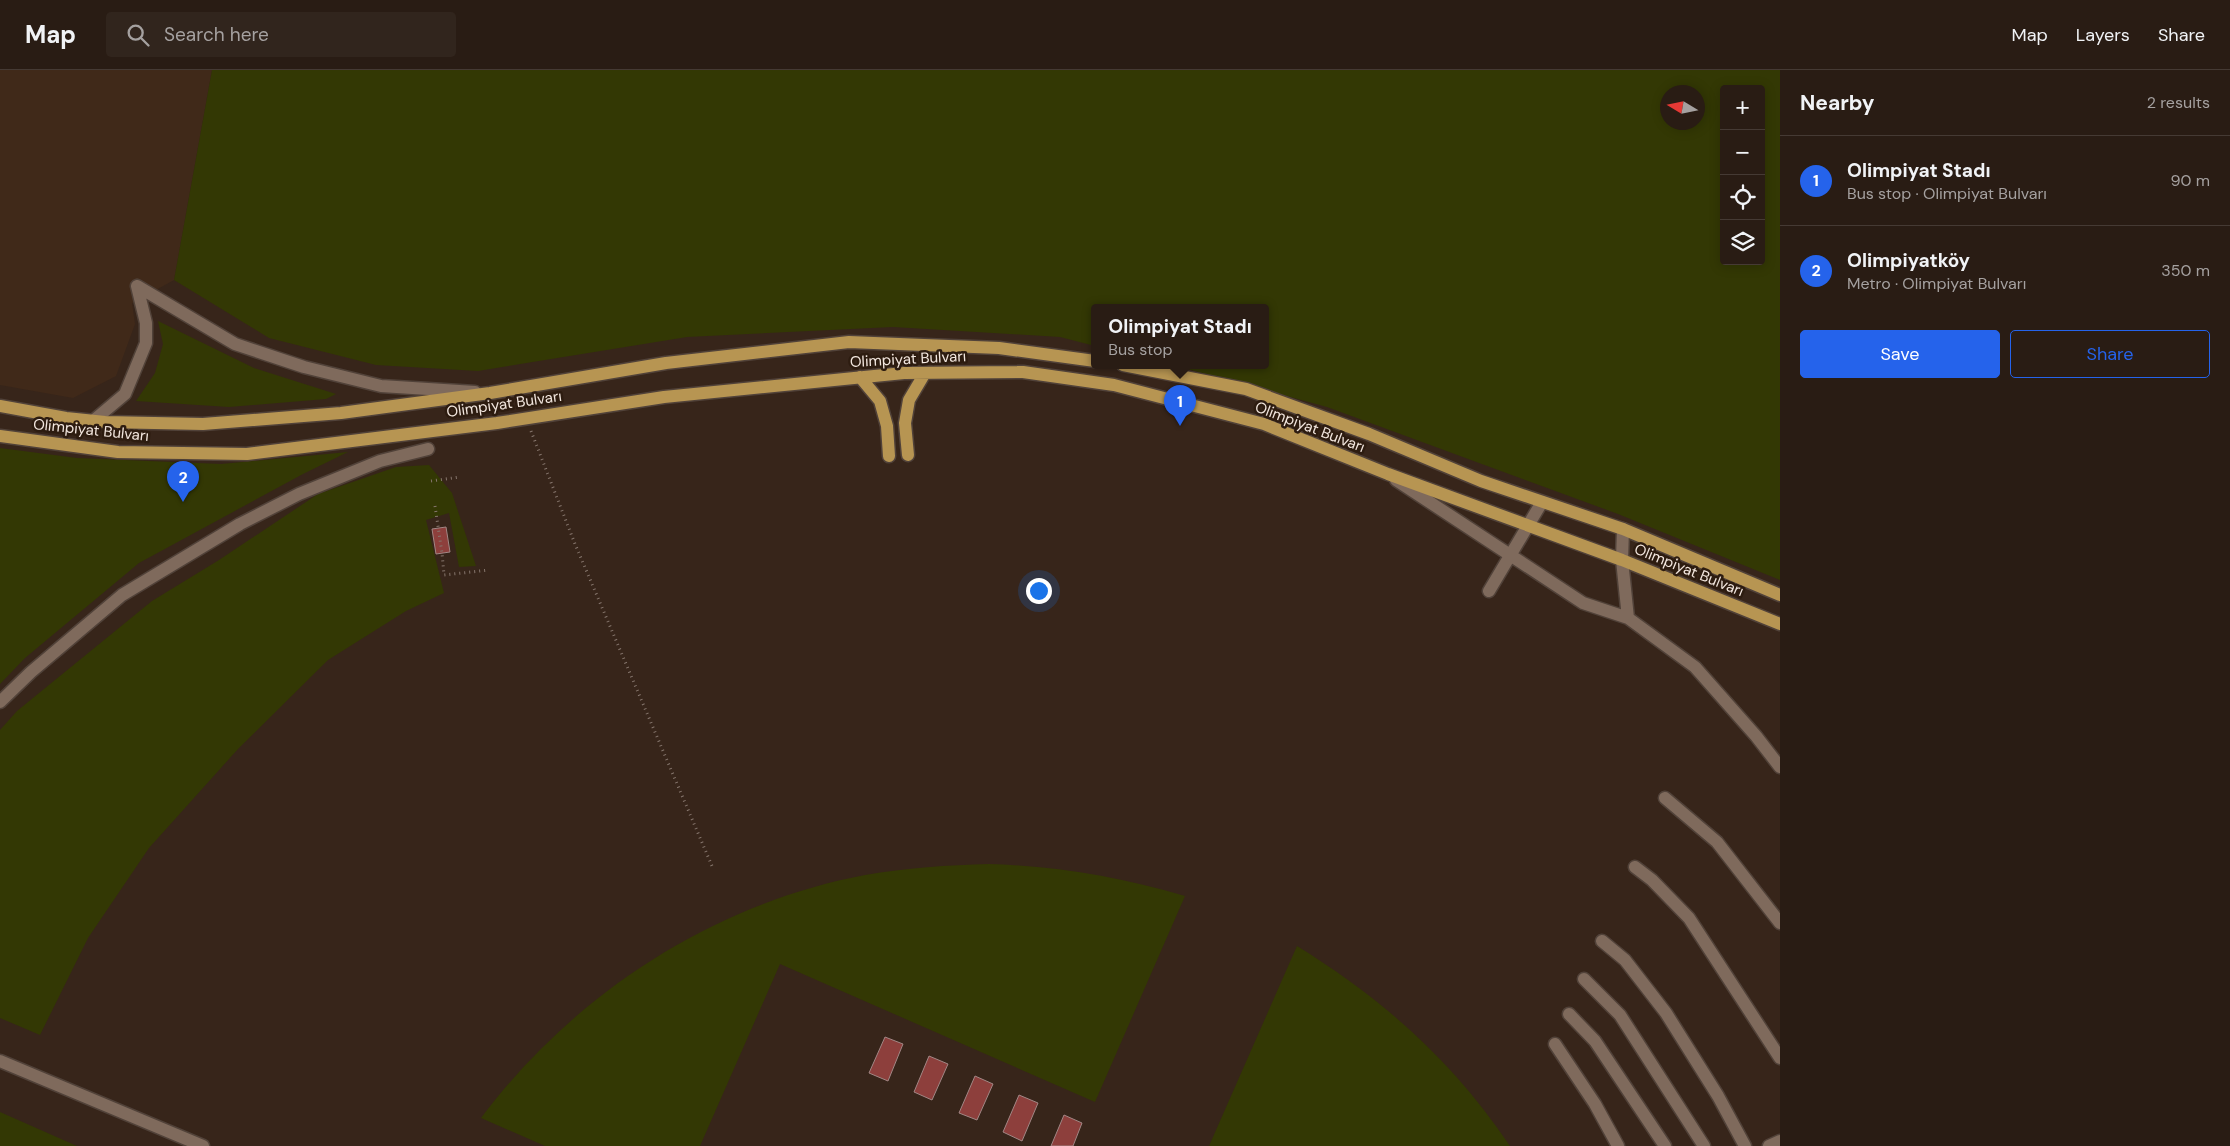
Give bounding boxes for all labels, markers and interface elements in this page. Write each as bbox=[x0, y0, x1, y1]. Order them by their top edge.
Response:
search box bbox=[106, 12, 456, 57]
text: Map bbox=[25, 19, 76, 50]
icon: search bbox=[124, 21, 152, 49]
text: Search here bbox=[164, 22, 269, 47]
text: Map bbox=[2012, 23, 2048, 47]
text: Layers bbox=[2076, 23, 2130, 47]
text: Share bbox=[2158, 23, 2205, 47]
north arrow bbox=[1660, 85, 1705, 130]
map controls bbox=[1720, 85, 1765, 265]
button: + bbox=[1720, 85, 1765, 130]
text: Nearby bbox=[1800, 89, 1874, 117]
text: 2 results bbox=[2147, 92, 2210, 113]
button: − bbox=[1720, 130, 1765, 175]
text: Olimpiyat Stadı bbox=[1847, 158, 1990, 183]
text: 1 bbox=[1813, 170, 1819, 191]
text: 90 m bbox=[2170, 170, 2210, 191]
button: locate bbox=[1720, 175, 1765, 220]
text: Bus stop · Olimpiyat Bulvarı bbox=[1847, 183, 2047, 204]
button: layers bbox=[1720, 220, 1765, 265]
text: Olimpiyatköy bbox=[1847, 248, 1970, 273]
text: 2 bbox=[1811, 260, 1821, 281]
text: 350 m bbox=[2161, 260, 2210, 281]
text: Metro · Olimpiyat Bulvarı bbox=[1847, 273, 2026, 294]
popup bbox=[1091, 304, 1269, 369]
text: Olimpiyat Stadı bbox=[1108, 314, 1252, 339]
button: Save bbox=[1800, 330, 2000, 378]
button: Share bbox=[2010, 330, 2210, 378]
text: Bus stop bbox=[1108, 339, 1173, 360]
street label: Olimpiyat Bulvarı bbox=[849, 346, 967, 372]
pin: 1 bbox=[1164, 385, 1196, 426]
street label: Olimpiyat Bulvarı bbox=[445, 386, 563, 422]
street label: Olimpiyat Bulvarı bbox=[1252, 397, 1368, 457]
street label: Olimpiyat Bulvarı bbox=[32, 414, 150, 446]
pin: 2 bbox=[167, 461, 199, 502]
street label: Olimpiyat Bulvarı bbox=[1631, 539, 1747, 601]
your location bbox=[1026, 578, 1052, 604]

